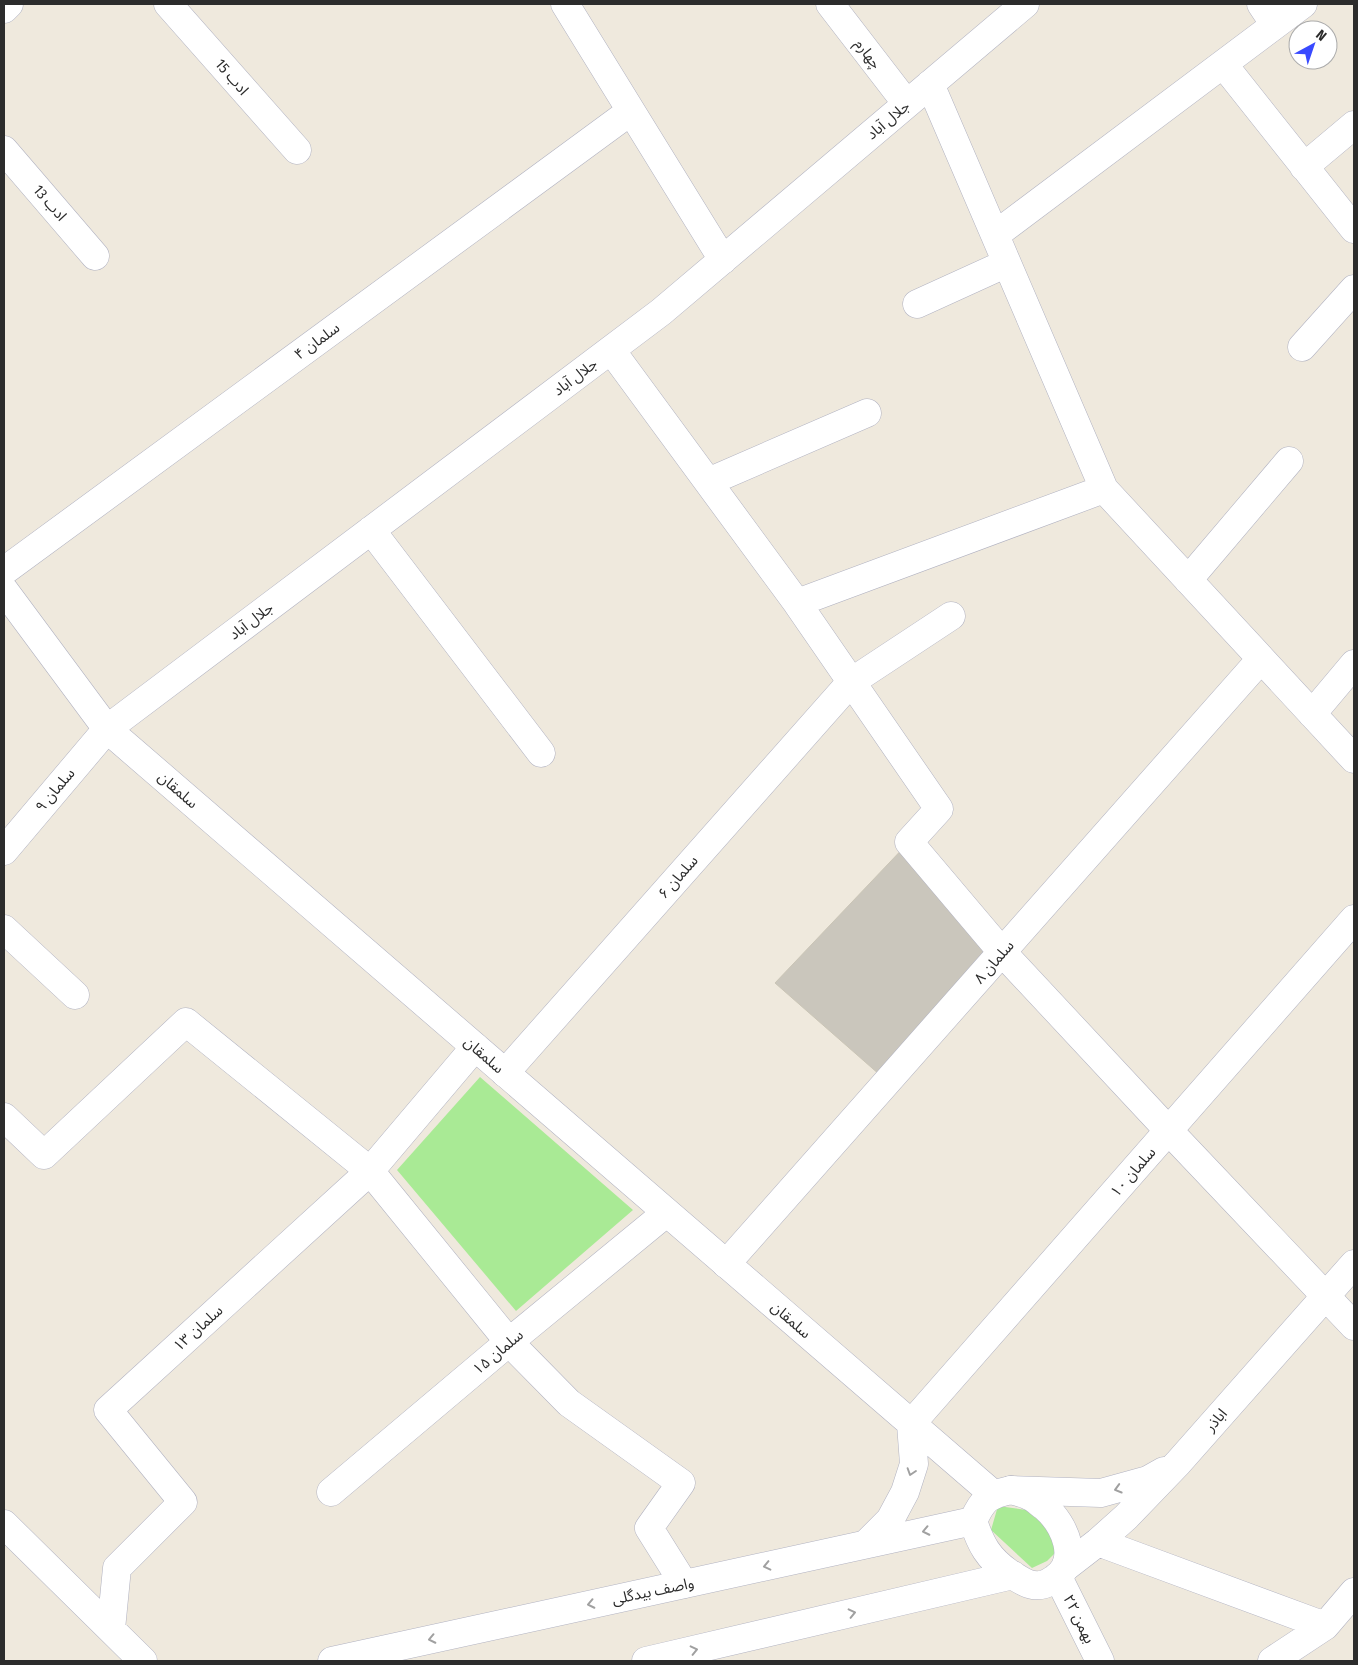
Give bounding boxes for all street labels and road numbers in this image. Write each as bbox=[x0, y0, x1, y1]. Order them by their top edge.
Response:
street label: چهارم bbox=[849, 35, 885, 74]
street label: ادب 15 bbox=[211, 55, 253, 99]
street label: جلال آباد bbox=[863, 97, 913, 143]
street label: ادب 13 bbox=[30, 181, 70, 225]
street label: سلمان ۴ bbox=[291, 318, 343, 363]
street label: جلال آباد bbox=[549, 354, 601, 399]
street label: جلال آباد bbox=[225, 598, 277, 643]
street label: سلمان ۹ bbox=[31, 764, 79, 816]
street label: سلمقان bbox=[154, 768, 202, 812]
street label: سلمان ۶ bbox=[654, 851, 702, 902]
street label: سلمان ۸ bbox=[970, 936, 1018, 987]
street label: سلمقان bbox=[460, 1033, 508, 1077]
street label: سلمان ۱۰ bbox=[1106, 1143, 1160, 1201]
street label: سلمقان bbox=[767, 1298, 815, 1342]
street label: سلمان ۱۳ bbox=[170, 1301, 227, 1355]
street label: سلمان ۱۵ bbox=[469, 1326, 527, 1378]
street label: اباذر bbox=[1200, 1405, 1231, 1436]
street label: واصف بیدگلی bbox=[610, 1574, 696, 1608]
street label: ۲۲ بهمن bbox=[1060, 1592, 1098, 1646]

